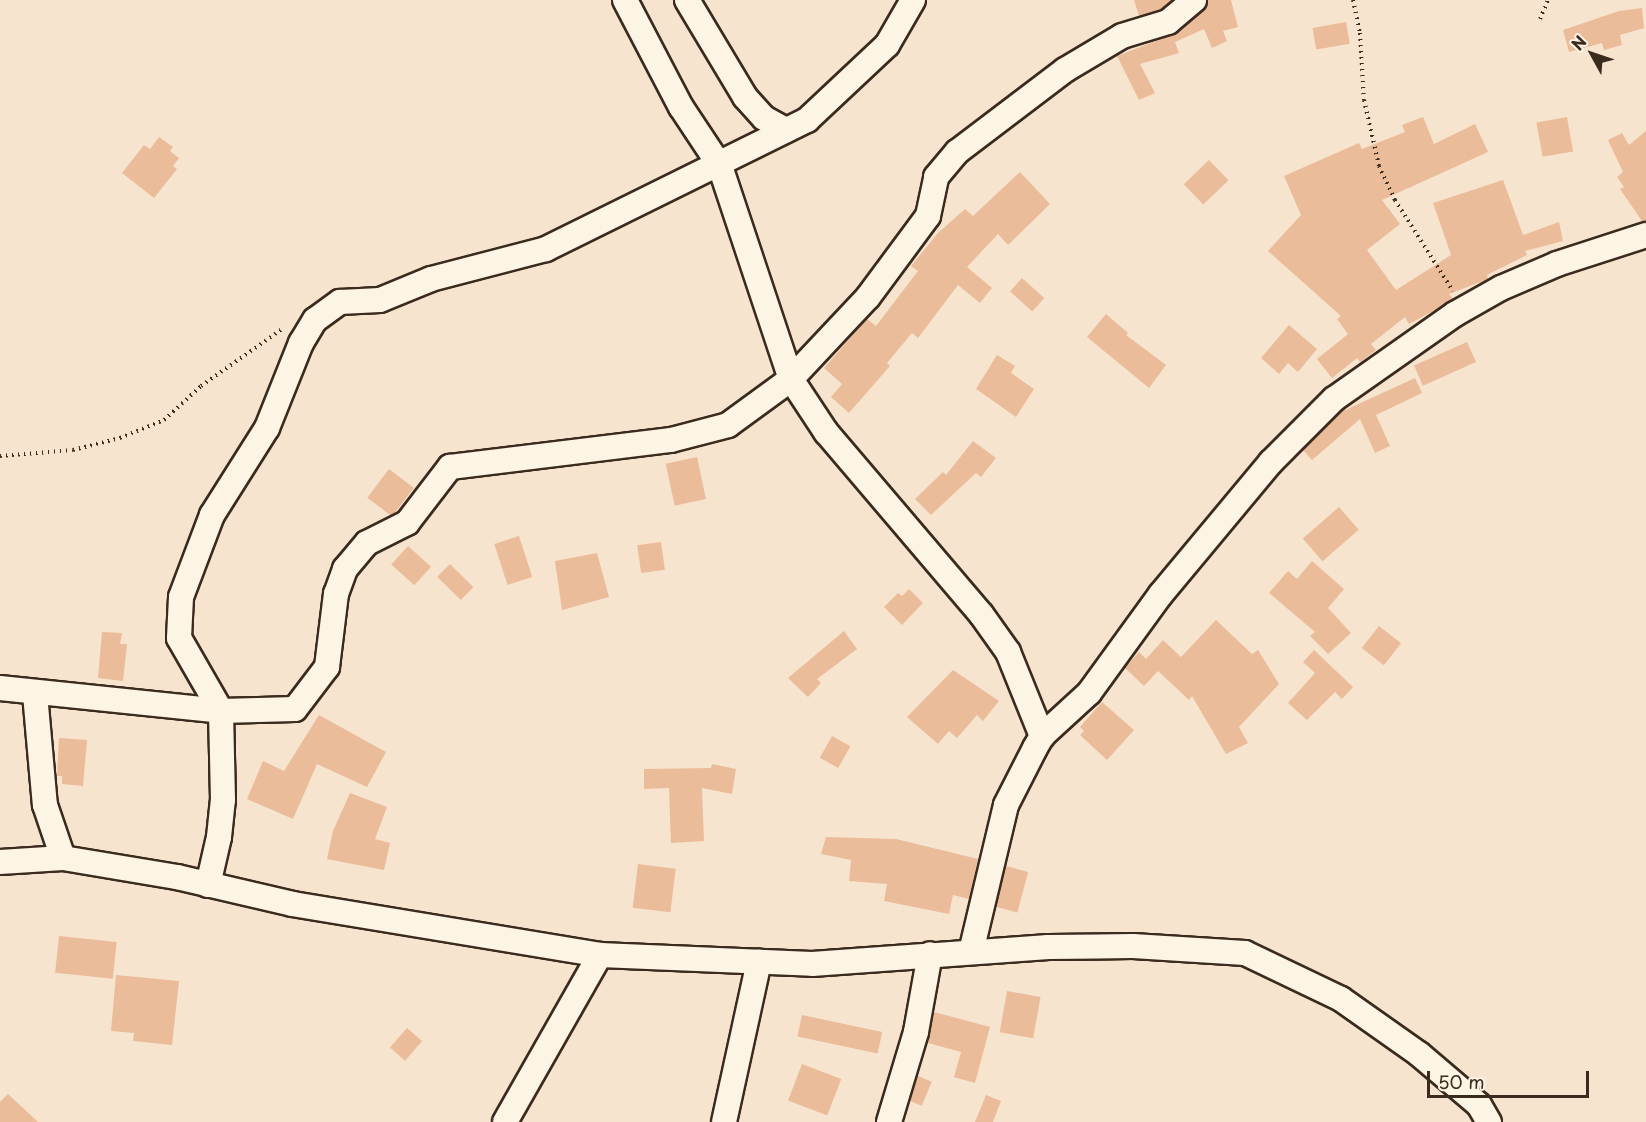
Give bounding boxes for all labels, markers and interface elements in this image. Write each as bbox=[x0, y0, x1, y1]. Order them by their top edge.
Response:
north arrow bbox=[1562, 24, 1622, 84]
text: N bbox=[1565, 30, 1591, 55]
scale bar bbox=[1430, 1059, 1592, 1097]
text: 50 m bbox=[1438, 1068, 1485, 1095]

